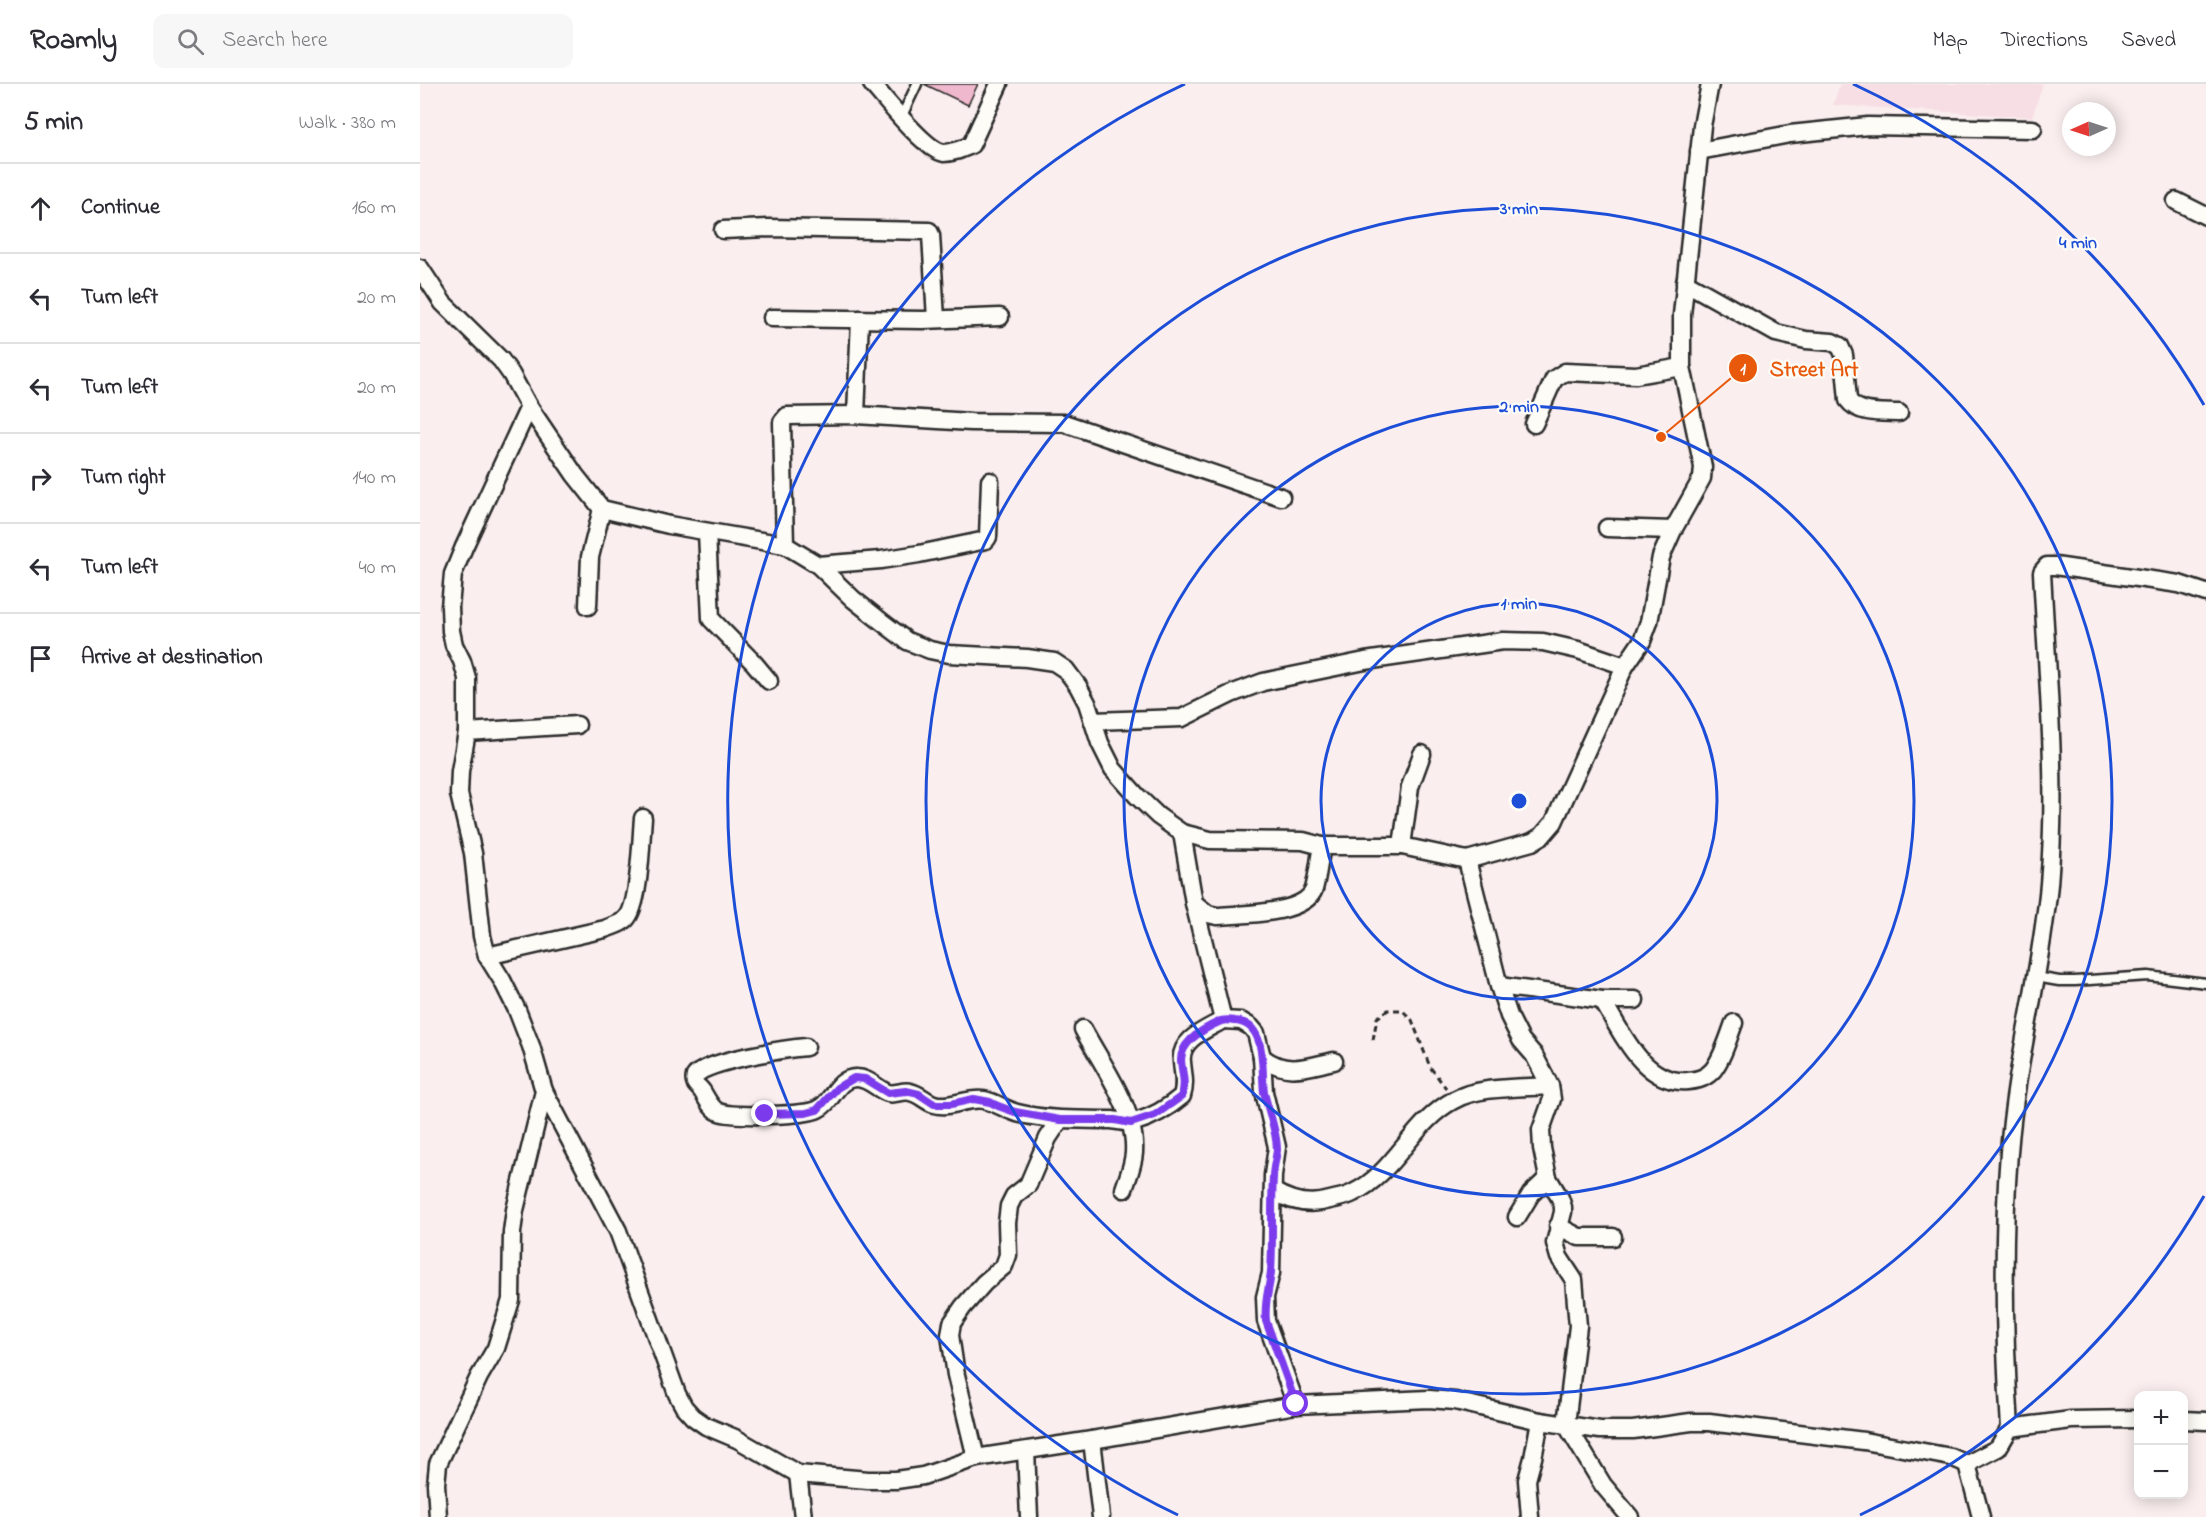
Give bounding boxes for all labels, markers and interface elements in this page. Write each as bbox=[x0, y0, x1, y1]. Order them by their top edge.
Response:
search box bbox=[153, 14, 573, 68]
text: Roamly bbox=[30, 21, 117, 62]
icon: search bbox=[174, 25, 207, 58]
text: Search here bbox=[222, 25, 328, 57]
text: Map bbox=[1932, 26, 1968, 56]
text: Directions bbox=[2001, 26, 2088, 56]
text: Saved bbox=[2121, 26, 2176, 56]
north arrow bbox=[2062, 102, 2116, 156]
text: 5 min bbox=[24, 104, 83, 142]
text: Walk · 380 m bbox=[298, 109, 396, 138]
icon: ahead bbox=[24, 192, 57, 225]
text: Continue bbox=[81, 192, 160, 224]
text: 160 m bbox=[352, 194, 396, 223]
text: 3 min bbox=[1499, 197, 1538, 223]
text: 4 min bbox=[2059, 231, 2097, 257]
icon: left bbox=[24, 282, 57, 315]
text: Turn left bbox=[81, 282, 158, 314]
text: 20 m bbox=[357, 284, 396, 313]
callout: Street Art bbox=[1728, 348, 1870, 388]
text: Street Art bbox=[1770, 355, 1859, 387]
text: 1 bbox=[1740, 357, 1746, 383]
icon: left bbox=[24, 372, 57, 405]
text: Turn left bbox=[81, 372, 158, 404]
text: 20 m bbox=[357, 374, 396, 403]
text: 2 min bbox=[1498, 395, 1539, 421]
icon: right bbox=[24, 462, 57, 495]
text: Turn right bbox=[81, 462, 166, 494]
text: 140 m bbox=[352, 464, 396, 493]
icon: left bbox=[24, 552, 57, 585]
text: Turn left bbox=[81, 552, 158, 584]
text: 40 m bbox=[359, 554, 396, 583]
text: 1 min bbox=[1501, 592, 1537, 618]
icon: arrive bbox=[24, 642, 57, 675]
text: Arrive at destination bbox=[81, 642, 263, 674]
centre of rings bbox=[1509, 791, 1529, 811]
route end bbox=[751, 1100, 777, 1126]
route start bbox=[1282, 1390, 1308, 1416]
map controls bbox=[2134, 1391, 2188, 1499]
button: + bbox=[2134, 1391, 2188, 1445]
button: − bbox=[2134, 1445, 2188, 1499]

